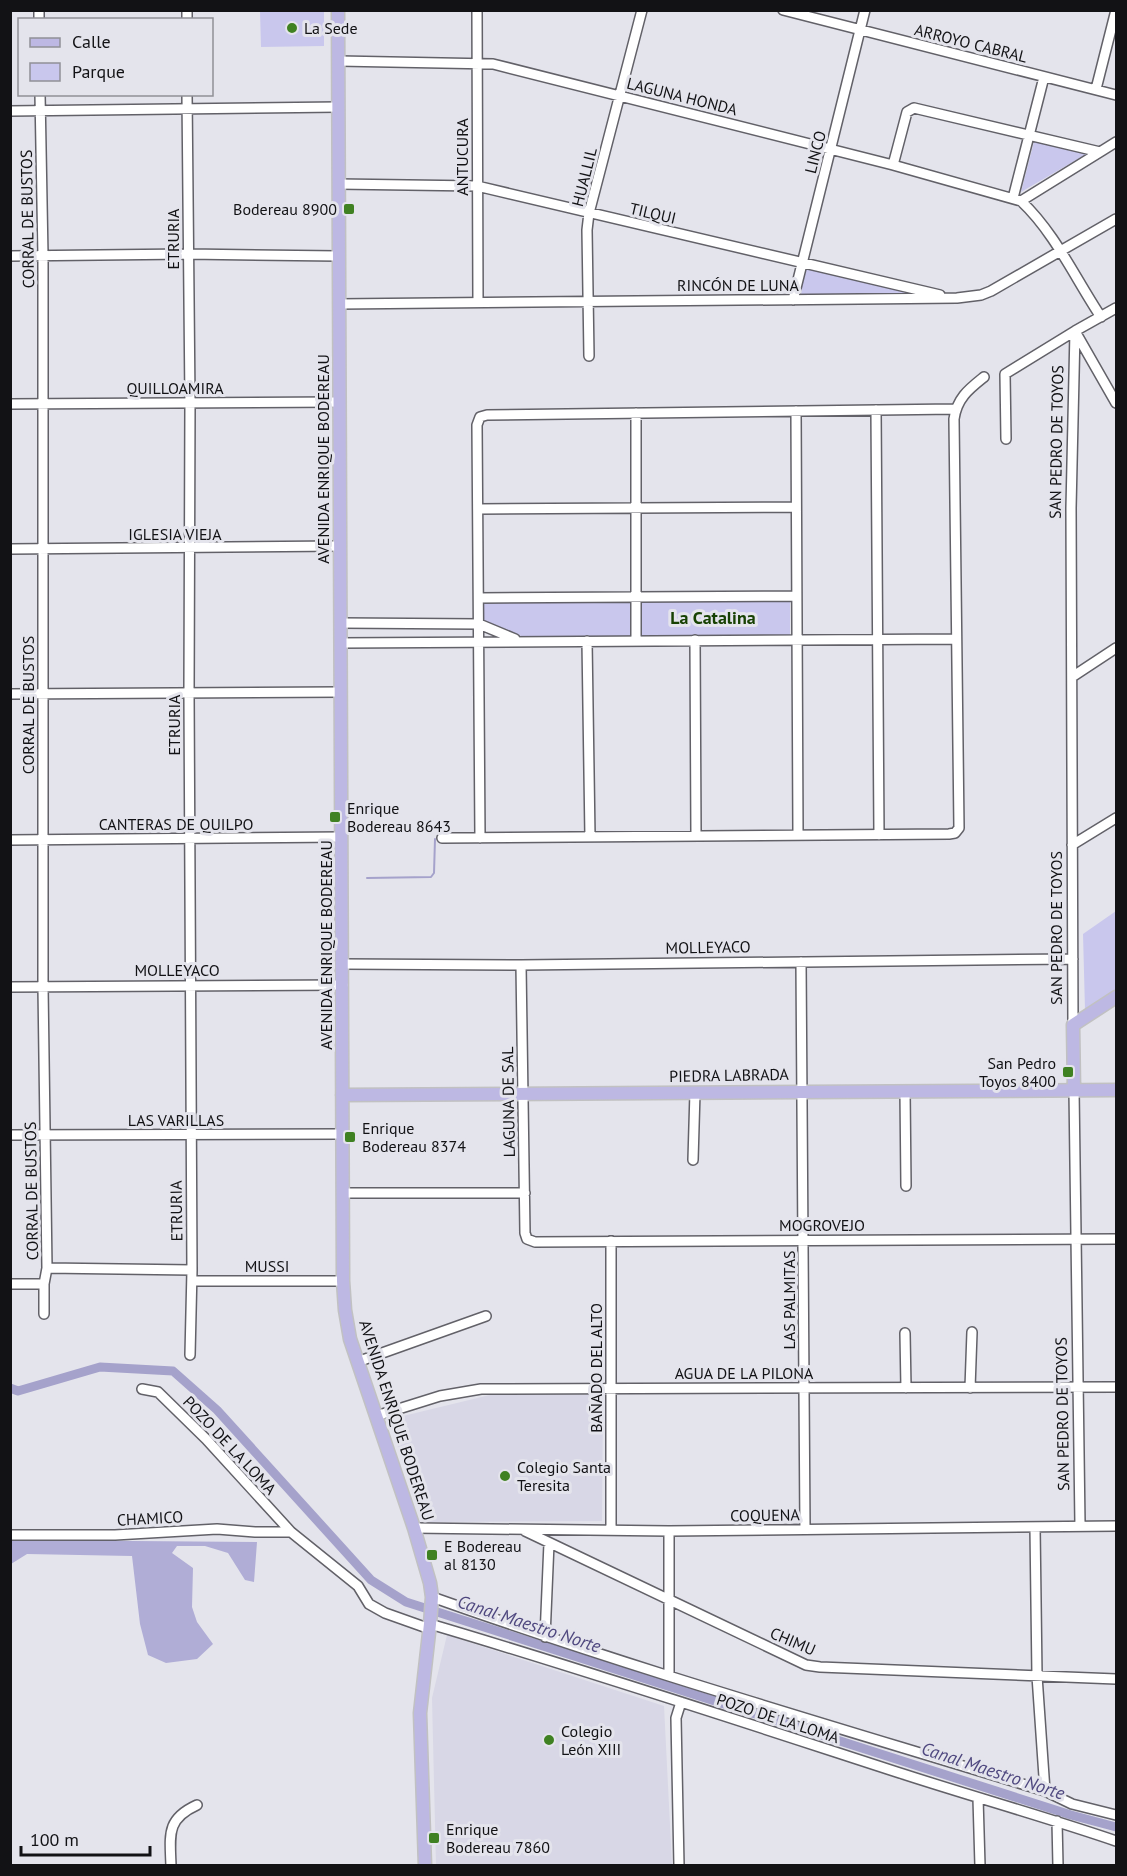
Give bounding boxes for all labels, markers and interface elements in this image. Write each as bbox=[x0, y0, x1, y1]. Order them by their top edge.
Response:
legend bbox=[18, 18, 213, 96]
place label: La Sede bbox=[304, 18, 358, 38]
street label: ARROYO CABRAL bbox=[912, 19, 1030, 67]
marker: La Sede bbox=[285, 21, 299, 35]
text: Calle bbox=[72, 30, 111, 53]
text: Parque bbox=[72, 60, 125, 83]
street label: LAGUNA HONDA bbox=[625, 73, 740, 120]
street label: ANTUCURA bbox=[452, 118, 472, 196]
street label: LINCO bbox=[800, 128, 830, 175]
street label: HUALLIL bbox=[567, 145, 601, 209]
street label: CORRAL DE BUSTOS bbox=[16, 150, 38, 288]
street label: TILQUI bbox=[628, 198, 678, 228]
place label: Bodereau 8900 bbox=[233, 199, 337, 219]
marker: Bodereau 8900 bbox=[342, 202, 356, 216]
street label: ETRURIA bbox=[163, 208, 183, 269]
street label: RINCÓN DE LUNA bbox=[677, 275, 800, 295]
street label: AVENIDA ENRIQUE BODEREAU bbox=[313, 354, 333, 564]
street label: SAN PEDRO DE TOYOS bbox=[1045, 365, 1067, 519]
street label: QUILLOAMIRA bbox=[126, 378, 224, 398]
street label: IGLESIA VIEJA bbox=[128, 524, 222, 544]
district label: La Catalina bbox=[670, 606, 756, 629]
street label: CORRAL DE BUSTOS bbox=[18, 636, 38, 774]
street label: ETRURIA bbox=[164, 694, 184, 755]
place label: Enrique Bodereau 8643 bbox=[347, 798, 451, 836]
marker: Enrique Bodereau 8643 bbox=[328, 810, 342, 824]
street label: CANTERAS DE QUILPO bbox=[99, 814, 253, 834]
street label: AVENIDA ENRIQUE BODEREAU bbox=[316, 840, 336, 1050]
street label: SAN PEDRO DE TOYOS bbox=[1046, 851, 1066, 1005]
street label: MOLLEYACO bbox=[665, 936, 751, 958]
street label: MOLLEYACO bbox=[134, 960, 220, 980]
street label: LAGUNA DE SAL bbox=[497, 1046, 519, 1158]
place label: San Pedro Toyos 8400 bbox=[979, 1053, 1056, 1091]
street label: PIEDRA LABRADA bbox=[669, 1064, 790, 1086]
marker: San Pedro Toyos 8400 bbox=[1061, 1065, 1075, 1079]
street label: LAS VARILLAS bbox=[128, 1110, 224, 1130]
place label: Enrique Bodereau 8374 bbox=[362, 1118, 466, 1156]
street label: CORRAL DE BUSTOS bbox=[20, 1122, 42, 1260]
marker: Enrique Bodereau 8374 bbox=[343, 1130, 357, 1144]
street label: ETRURIA bbox=[165, 1180, 187, 1242]
street label: MOGROVEJO bbox=[779, 1215, 865, 1235]
street label: LAS PALMITAS bbox=[779, 1250, 799, 1350]
street label: MUSSI bbox=[245, 1256, 289, 1276]
street label: BAÑADO DEL ALTO bbox=[586, 1303, 606, 1433]
street label: AVENIDA ENRIQUE BODEREAU bbox=[355, 1317, 439, 1523]
street label: SAN PEDRO DE TOYOS bbox=[1051, 1337, 1073, 1491]
street label: AGUA DE LA PILONA bbox=[675, 1363, 814, 1383]
street label: POZO DE LA LOMA bbox=[179, 1392, 281, 1499]
place label: Colegio Santa Teresita bbox=[517, 1457, 611, 1495]
marker: Colegio Santa Teresita bbox=[498, 1469, 512, 1483]
street label: COQUENA bbox=[730, 1504, 801, 1526]
street label: CHAMICO bbox=[116, 1506, 184, 1530]
place label: E Bodereau al 8130 bbox=[444, 1536, 522, 1574]
marker: E Bodereau al 8130 bbox=[425, 1548, 439, 1562]
water label: Canal Maestro Norte bbox=[455, 1590, 604, 1658]
street label: CHIMU bbox=[767, 1622, 819, 1660]
street label: POZO DE LA LOMA bbox=[714, 1689, 842, 1747]
place label: Colegio León XIII bbox=[561, 1721, 621, 1759]
marker: Colegio León XIII bbox=[542, 1733, 556, 1747]
water label: Canal Maestro Norte bbox=[919, 1737, 1068, 1805]
scale bar bbox=[21, 1819, 150, 1857]
place label: Enrique Bodereau 7860 bbox=[446, 1819, 550, 1857]
text: 100 m bbox=[30, 1828, 79, 1851]
marker: Enrique Bodereau 7860 bbox=[427, 1831, 441, 1845]

